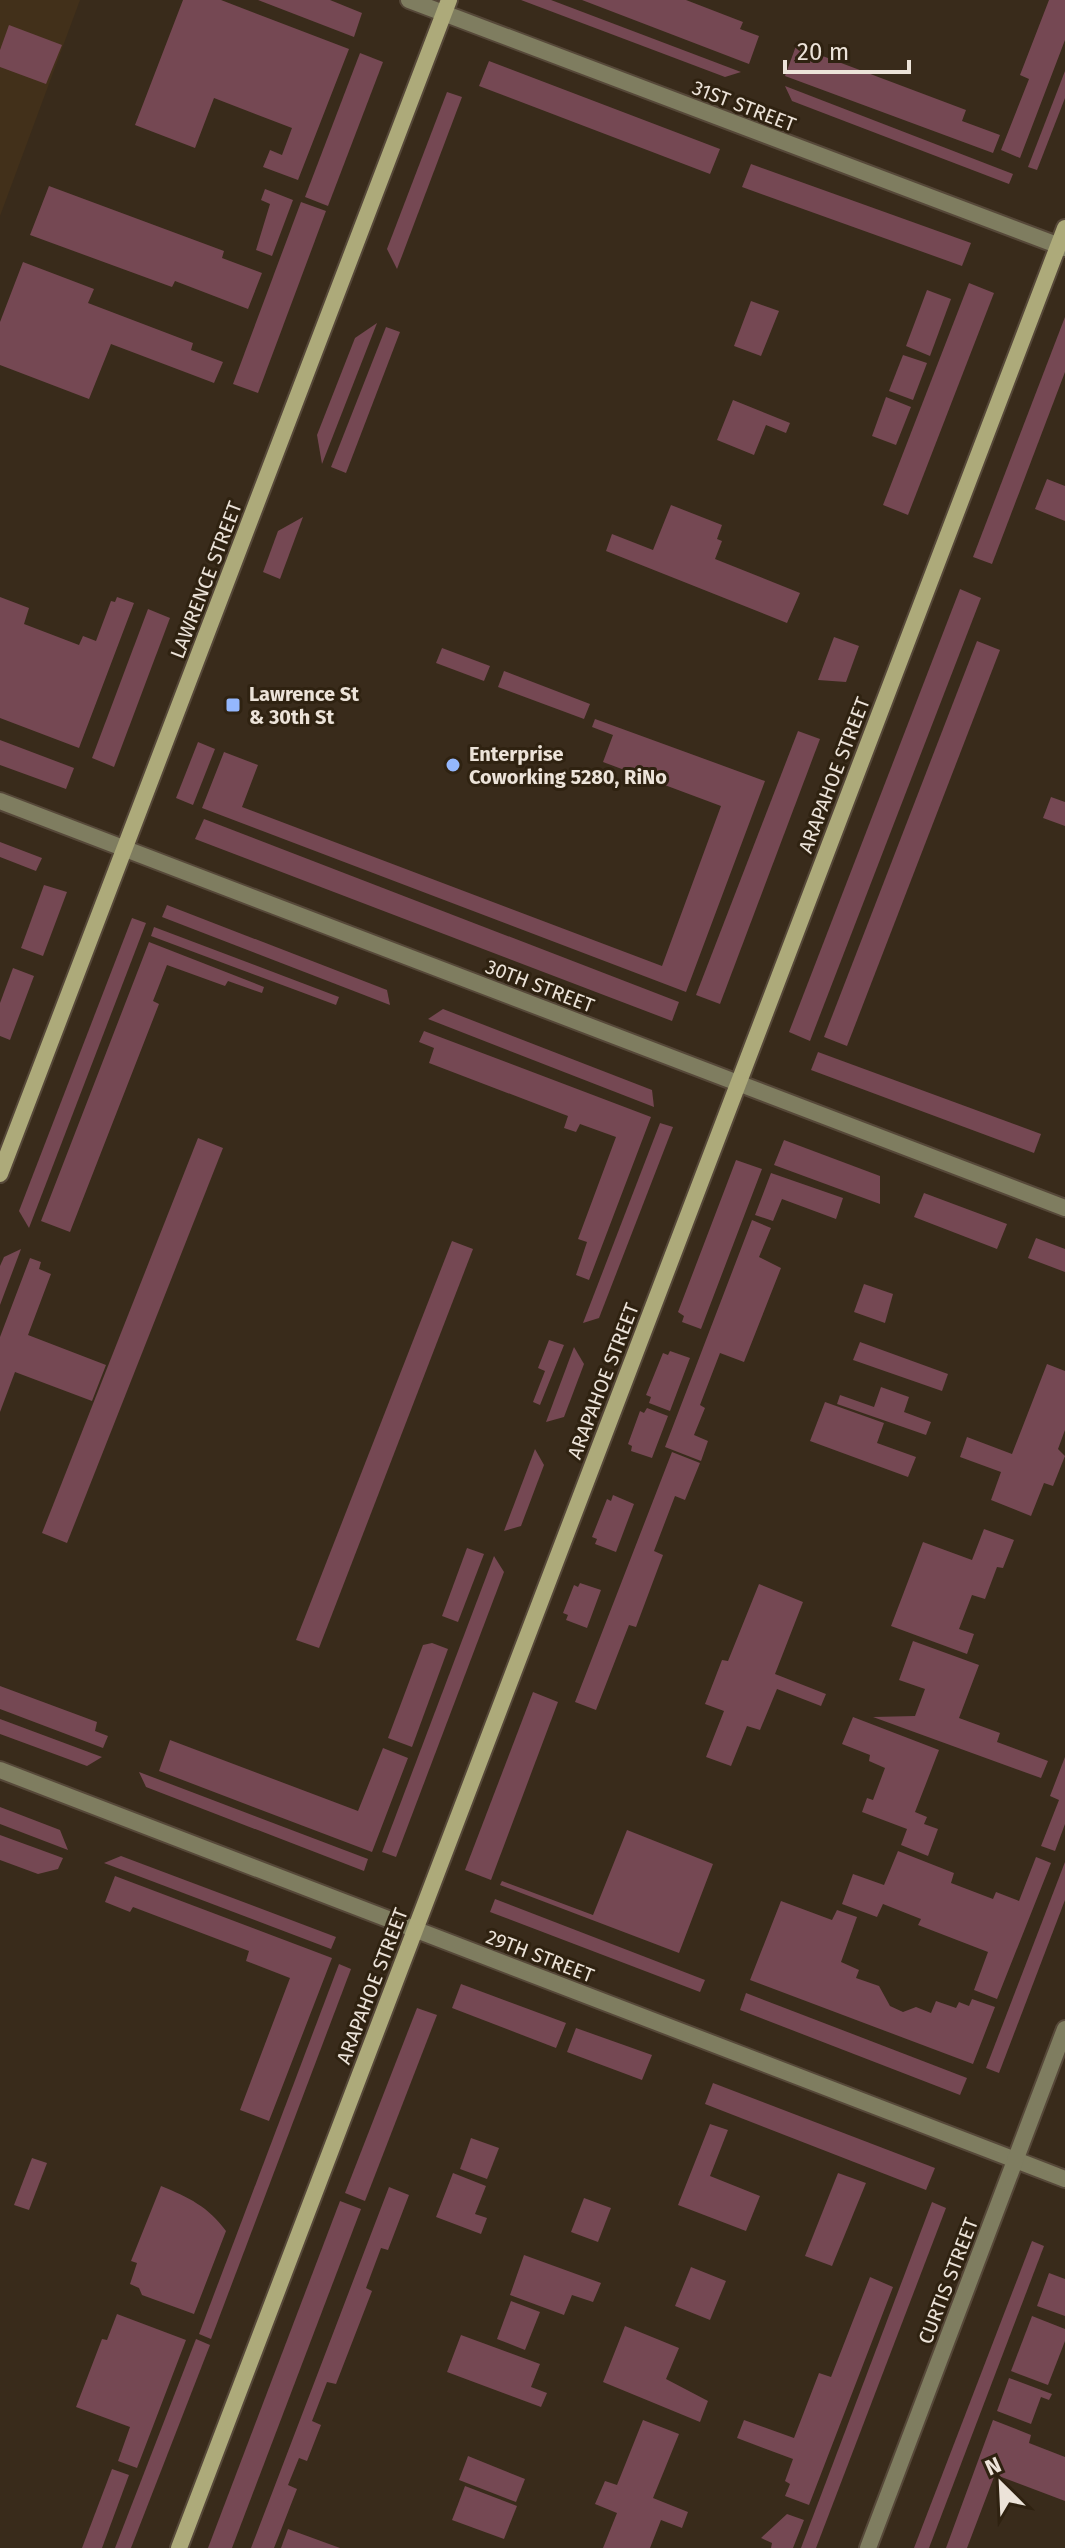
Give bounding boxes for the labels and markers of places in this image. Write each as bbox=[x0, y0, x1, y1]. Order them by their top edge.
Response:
place label: Lawrence St & 30th St bbox=[249, 682, 359, 729]
marker: Lawrence St & 30th St bbox=[224, 696, 242, 714]
place label: Enterprise Coworking 5280, RiNo bbox=[469, 742, 667, 789]
marker: Enterprise Coworking 5280, RiNo bbox=[444, 756, 462, 774]

